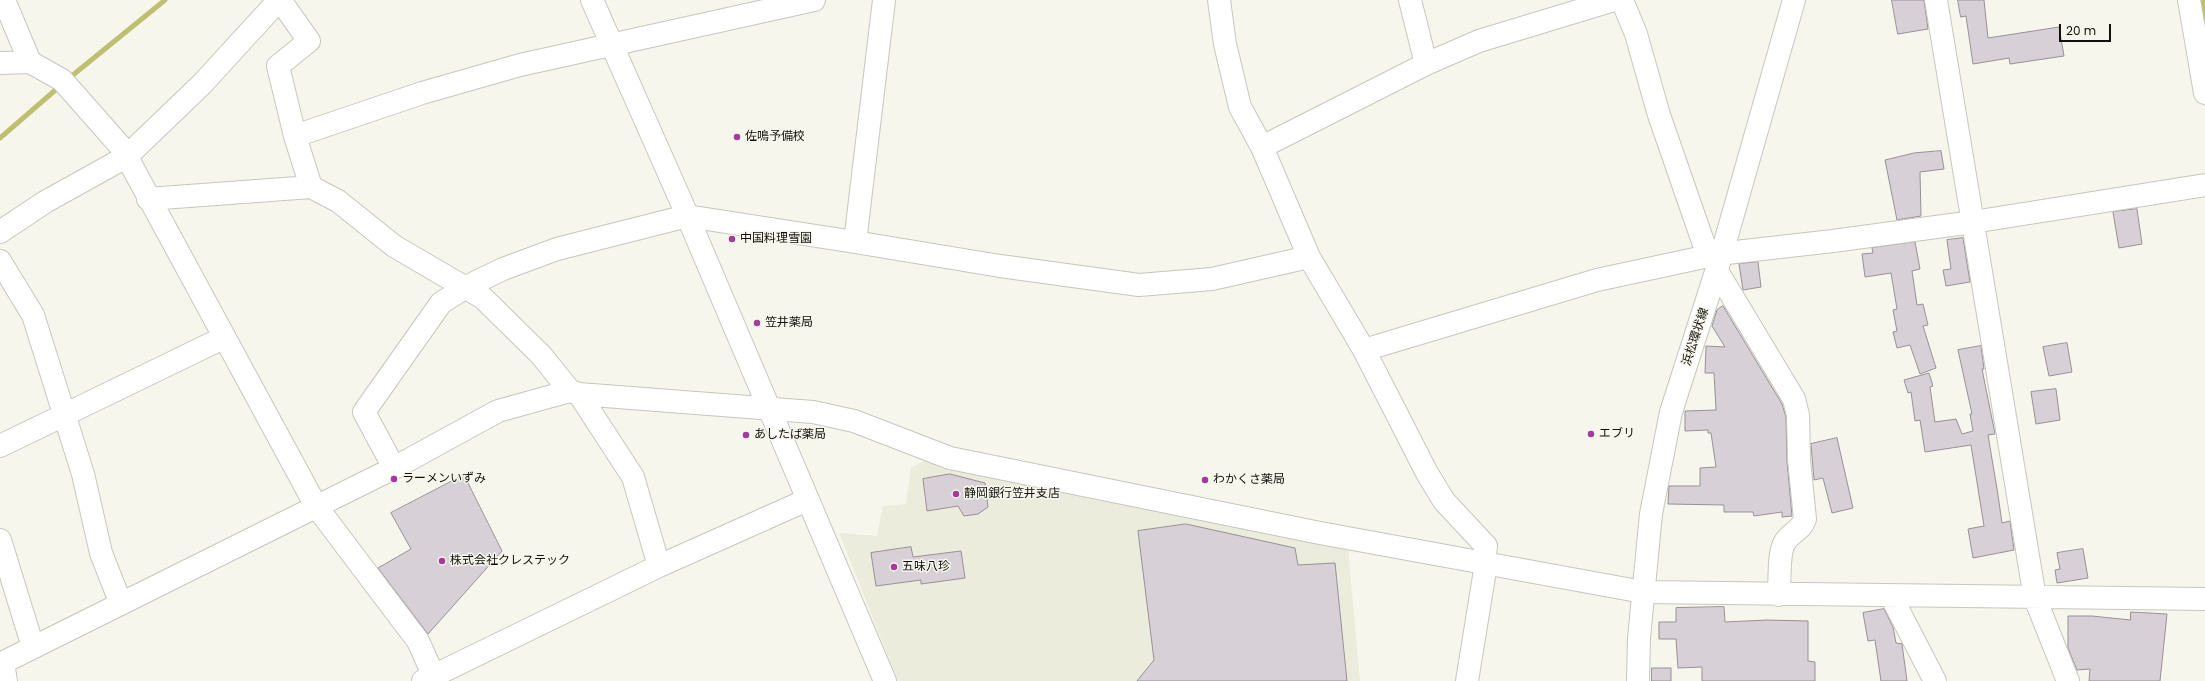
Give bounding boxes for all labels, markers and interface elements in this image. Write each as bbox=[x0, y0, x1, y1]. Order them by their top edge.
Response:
scale bar bbox=[2061, 16, 2113, 42]
text: 20 m bbox=[2066, 22, 2096, 39]
place label: 佐鳴予備校 bbox=[745, 130, 805, 144]
marker: 佐鳴予備校 bbox=[732, 132, 742, 142]
place label: 中国料理雪園 bbox=[740, 232, 812, 246]
marker: 中国料理雪園 bbox=[727, 234, 737, 244]
street label: 浜松環状線 bbox=[1680, 306, 1712, 368]
place label: 笠井薬局 bbox=[765, 316, 813, 330]
marker: 笠井薬局 bbox=[752, 318, 762, 328]
place label: エブリ bbox=[1599, 427, 1635, 441]
place label: あしたば薬局 bbox=[754, 428, 826, 442]
marker: エブリ bbox=[1586, 429, 1596, 439]
marker: あしたば薬局 bbox=[741, 430, 751, 440]
place label: ラーメンいずみ bbox=[402, 472, 486, 486]
place label: わかくさ薬局 bbox=[1213, 473, 1285, 487]
marker: ラーメンいずみ bbox=[389, 474, 399, 484]
marker: わかくさ薬局 bbox=[1200, 475, 1210, 485]
place label: 静岡銀行笠井支店 bbox=[964, 487, 1060, 501]
marker: 静岡銀行笠井支店 bbox=[951, 489, 961, 499]
place label: 株式会社クレステック bbox=[450, 554, 570, 568]
marker: 株式会社クレステック bbox=[437, 556, 447, 566]
place label: 五味八珍 bbox=[902, 560, 950, 574]
marker: 五味八珍 bbox=[889, 562, 899, 572]

